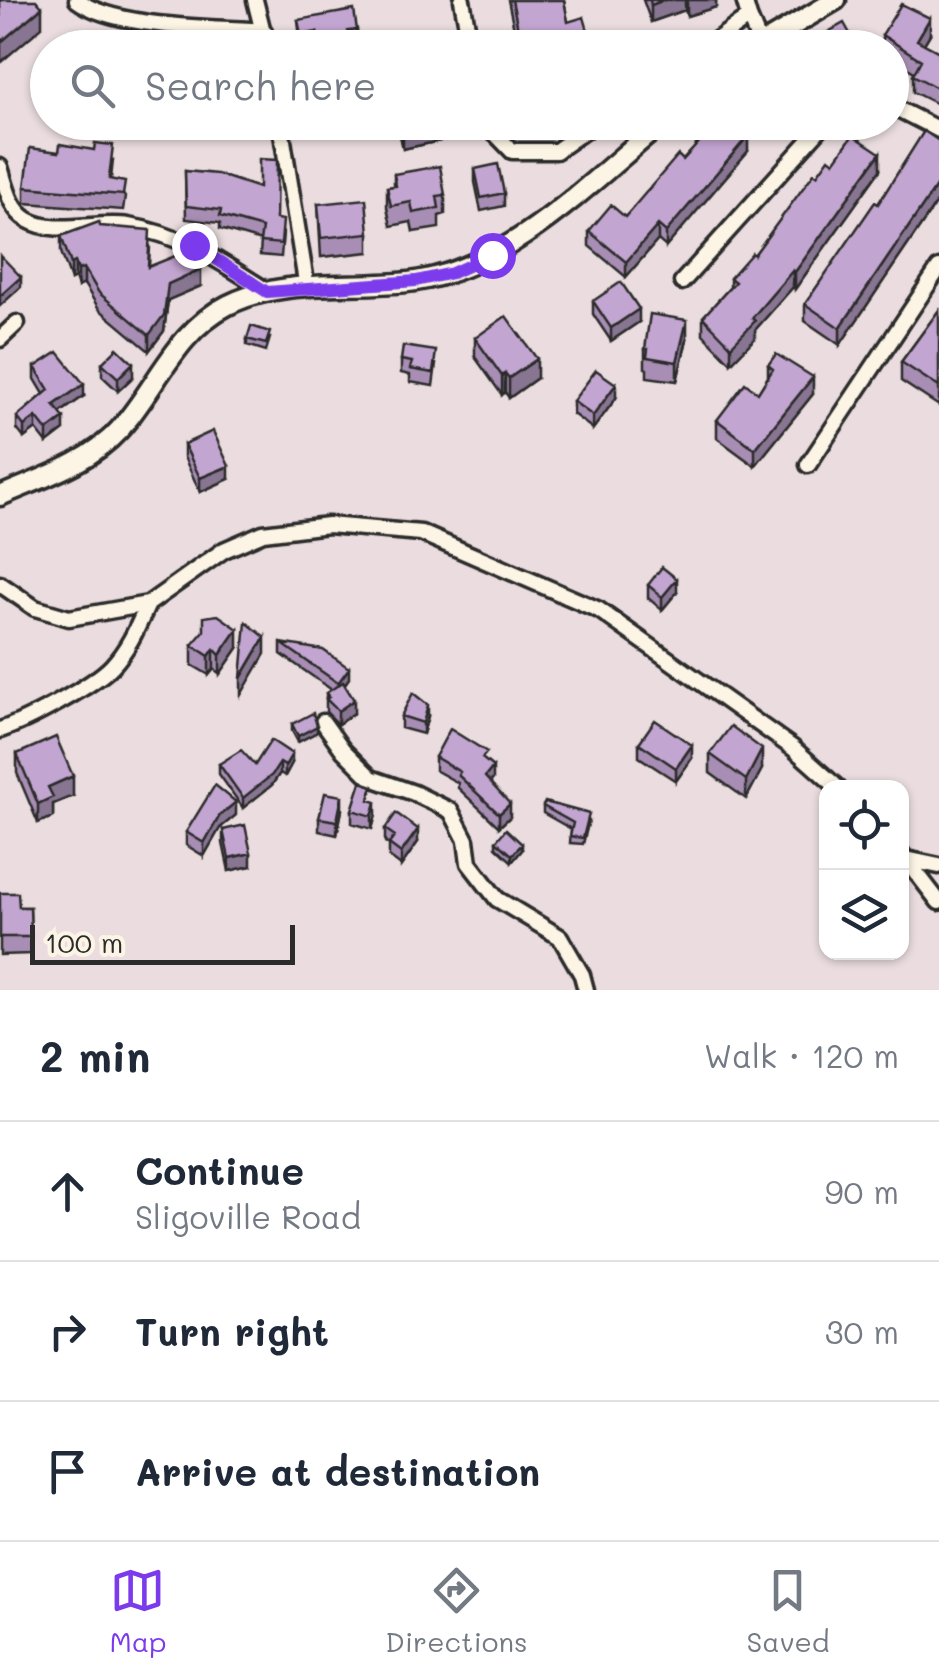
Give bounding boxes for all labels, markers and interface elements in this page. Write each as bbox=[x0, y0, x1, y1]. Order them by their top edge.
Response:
search box bbox=[30, 30, 909, 140]
icon: search bbox=[65, 58, 120, 113]
text: Search here bbox=[145, 60, 376, 110]
route end bbox=[172, 223, 218, 269]
route start bbox=[470, 233, 516, 279]
map controls bbox=[819, 780, 909, 960]
button: locate bbox=[819, 780, 909, 870]
button: layers bbox=[819, 870, 909, 960]
scale bar bbox=[30, 920, 295, 964]
text: 100 m bbox=[45, 924, 123, 960]
text: 2 min bbox=[40, 1028, 150, 1083]
text: Walk · 120 m bbox=[704, 1034, 899, 1076]
text: Continue bbox=[135, 1145, 304, 1195]
icon: ahead bbox=[40, 1164, 95, 1219]
text: 90 m bbox=[825, 1170, 899, 1212]
text: Sligoville Road bbox=[135, 1195, 361, 1237]
icon: right bbox=[40, 1304, 95, 1359]
text: Turn right bbox=[135, 1306, 329, 1356]
text: 30 m bbox=[825, 1310, 899, 1352]
icon: arrive bbox=[40, 1444, 95, 1499]
text: Arrive at destination bbox=[135, 1446, 540, 1496]
tab: Map bbox=[109, 1563, 166, 1659]
tab: Directions bbox=[385, 1563, 528, 1659]
tab: Saved bbox=[746, 1563, 830, 1659]

